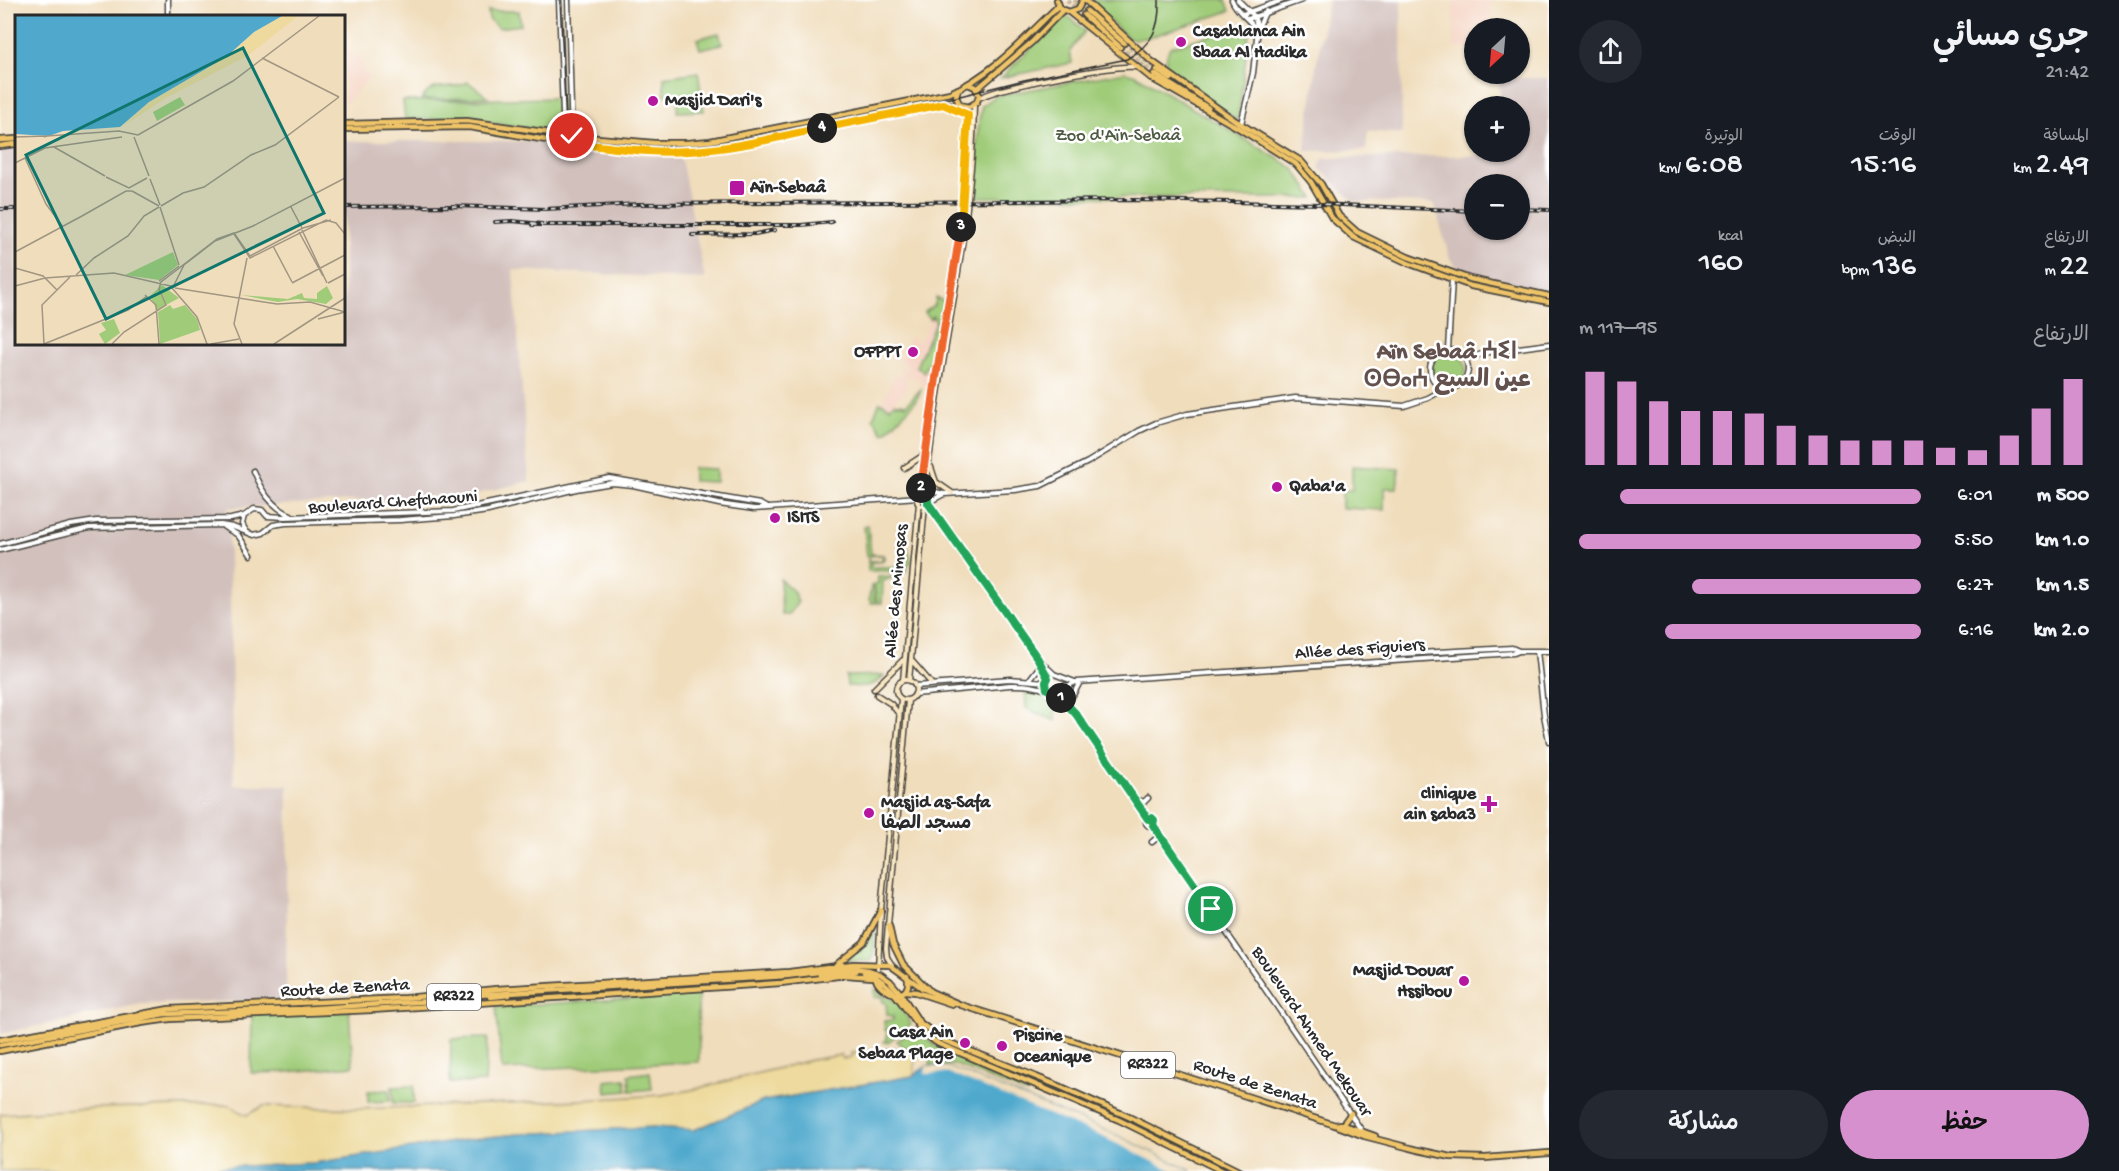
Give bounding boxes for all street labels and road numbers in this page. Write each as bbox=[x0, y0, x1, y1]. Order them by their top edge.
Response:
street label: Boulevard Chefchaouni bbox=[307, 487, 478, 519]
street label: Allée des Mimosas bbox=[881, 522, 913, 659]
street label: Allée des Figuiers bbox=[1294, 635, 1427, 665]
street label: Boulevard Ahmed Mekouar bbox=[1246, 942, 1377, 1122]
street label: Route de Zenata bbox=[280, 975, 411, 1003]
road number: RR322 bbox=[427, 984, 481, 1010]
road number: RR322 bbox=[1121, 1052, 1175, 1078]
street label: Route de Zenata bbox=[1190, 1055, 1321, 1115]

